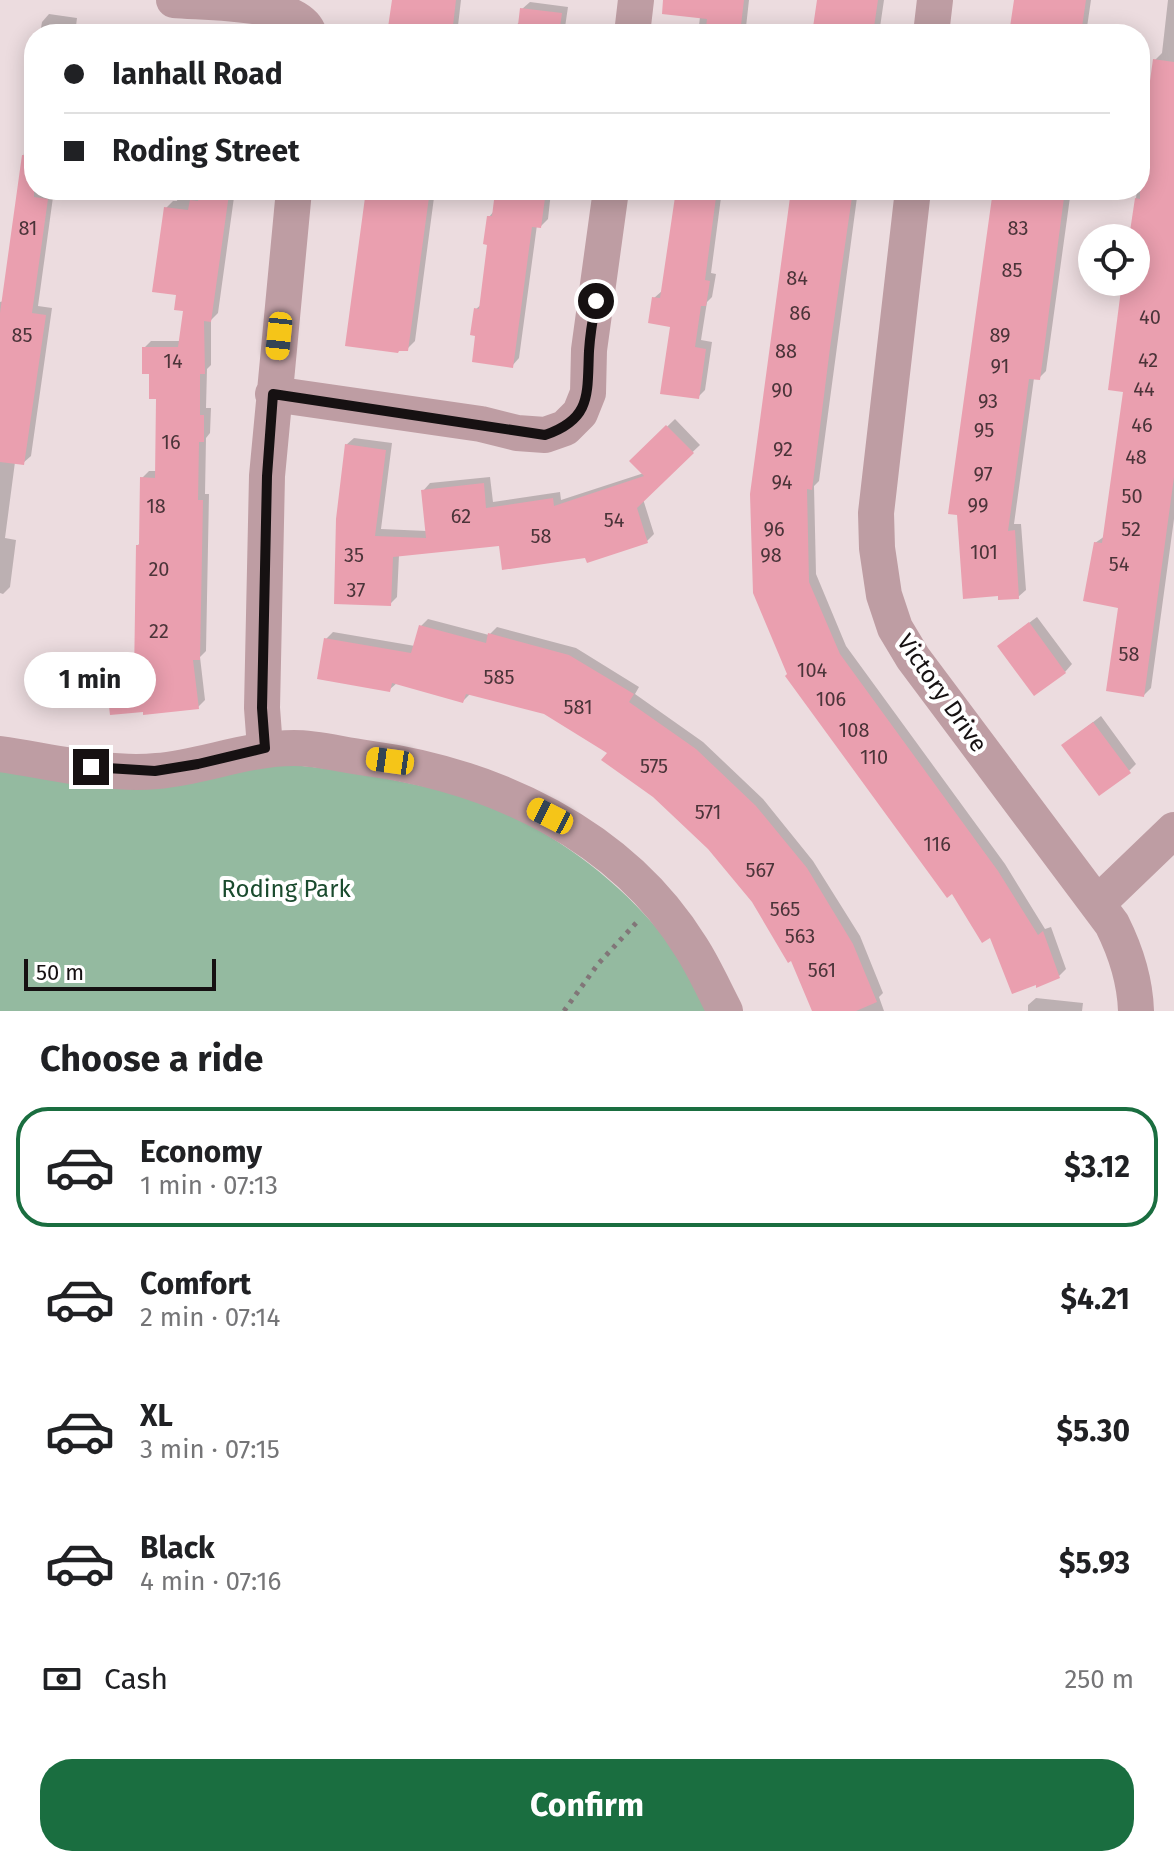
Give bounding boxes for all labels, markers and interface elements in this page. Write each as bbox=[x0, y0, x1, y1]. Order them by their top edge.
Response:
text: Ianhall Road bbox=[112, 56, 283, 92]
text: Roding Street bbox=[112, 133, 300, 169]
house number: 81 bbox=[18, 216, 38, 240]
house number: 83 bbox=[1008, 216, 1029, 240]
map controls bbox=[1078, 224, 1150, 296]
button: locate bbox=[1078, 224, 1150, 296]
house number: 85 bbox=[1001, 258, 1023, 282]
house number: 84 bbox=[786, 266, 808, 290]
route start bbox=[578, 283, 614, 319]
house number: 86 bbox=[789, 301, 811, 325]
house number: 40 bbox=[1139, 305, 1161, 329]
car bbox=[265, 311, 293, 361]
house number: 85 bbox=[11, 323, 33, 347]
house number: 89 bbox=[989, 323, 1011, 347]
house number: 88 bbox=[775, 339, 797, 363]
house number: 42 bbox=[1138, 348, 1158, 372]
house number: 14 bbox=[163, 349, 183, 373]
house number: 91 bbox=[991, 354, 1009, 378]
house number: 44 bbox=[1133, 377, 1155, 401]
house number: 90 bbox=[771, 378, 793, 402]
house number: 93 bbox=[978, 389, 998, 413]
house number: 46 bbox=[1131, 413, 1153, 437]
house number: 95 bbox=[974, 418, 994, 442]
house number: 16 bbox=[161, 430, 181, 454]
house number: 92 bbox=[773, 437, 793, 461]
house number: 48 bbox=[1125, 445, 1147, 469]
house number: 97 bbox=[973, 462, 993, 486]
house number: 94 bbox=[772, 470, 793, 494]
house number: 50 bbox=[1121, 484, 1143, 508]
house number: 99 bbox=[968, 493, 989, 517]
house number: 18 bbox=[146, 494, 166, 518]
house number: 62 bbox=[451, 504, 471, 528]
house number: 54 bbox=[604, 508, 625, 532]
house number: 96 bbox=[763, 517, 785, 541]
house number: 52 bbox=[1121, 517, 1141, 541]
house number: 58 bbox=[530, 524, 552, 548]
house number: 101 bbox=[970, 540, 998, 564]
house number: 35 bbox=[344, 543, 364, 567]
house number: 98 bbox=[760, 543, 782, 567]
house number: 54 bbox=[1109, 552, 1130, 576]
house number: 20 bbox=[148, 557, 170, 581]
house number: 37 bbox=[347, 578, 365, 602]
house number: 22 bbox=[149, 619, 169, 643]
street label: Victory Drive bbox=[891, 629, 993, 757]
house number: 58 bbox=[1118, 642, 1140, 666]
callout: 1 min bbox=[25, 651, 157, 707]
house number: 104 bbox=[797, 658, 828, 682]
text: 1 min bbox=[59, 664, 121, 695]
house number: 585 bbox=[483, 665, 515, 689]
house number: 106 bbox=[816, 687, 846, 711]
house number: 581 bbox=[563, 695, 593, 719]
house number: 108 bbox=[839, 718, 869, 742]
house number: 110 bbox=[860, 745, 888, 769]
car bbox=[365, 746, 415, 776]
route end bbox=[73, 749, 109, 785]
house number: 575 bbox=[640, 754, 668, 778]
car bbox=[523, 794, 577, 838]
house number: 571 bbox=[695, 800, 721, 824]
house number: 116 bbox=[923, 832, 951, 856]
house number: 567 bbox=[745, 858, 775, 882]
park label: Roding Park bbox=[221, 875, 351, 903]
house number: 565 bbox=[770, 897, 800, 921]
house number: 563 bbox=[785, 924, 815, 948]
scale bar bbox=[24, 955, 216, 991]
house number: 561 bbox=[808, 958, 836, 982]
text: 50 m bbox=[36, 959, 84, 986]
text: Choose a ride bbox=[40, 1037, 263, 1081]
icon: car bbox=[44, 1131, 116, 1203]
text: Economy bbox=[140, 1134, 262, 1170]
text: $3.12 bbox=[1064, 1149, 1130, 1185]
text: 1 min · 07:13 bbox=[140, 1170, 278, 1201]
icon: car bbox=[44, 1263, 116, 1335]
text: Comfort bbox=[140, 1266, 251, 1302]
text: $4.21 bbox=[1061, 1281, 1130, 1317]
text: 2 min · 07:14 bbox=[140, 1302, 280, 1333]
icon: car bbox=[44, 1395, 116, 1467]
text: XL bbox=[140, 1398, 173, 1434]
text: $5.30 bbox=[1057, 1413, 1130, 1449]
text: 3 min · 07:15 bbox=[140, 1434, 280, 1465]
icon: car bbox=[44, 1527, 116, 1599]
text: Black bbox=[140, 1530, 215, 1566]
text: $5.93 bbox=[1059, 1545, 1130, 1581]
text: 4 min · 07:16 bbox=[140, 1566, 281, 1597]
icon: cash bbox=[40, 1657, 84, 1701]
text: Cash bbox=[104, 1661, 168, 1697]
text: 250 m bbox=[1064, 1664, 1134, 1695]
button: Confirm bbox=[40, 1759, 1134, 1851]

